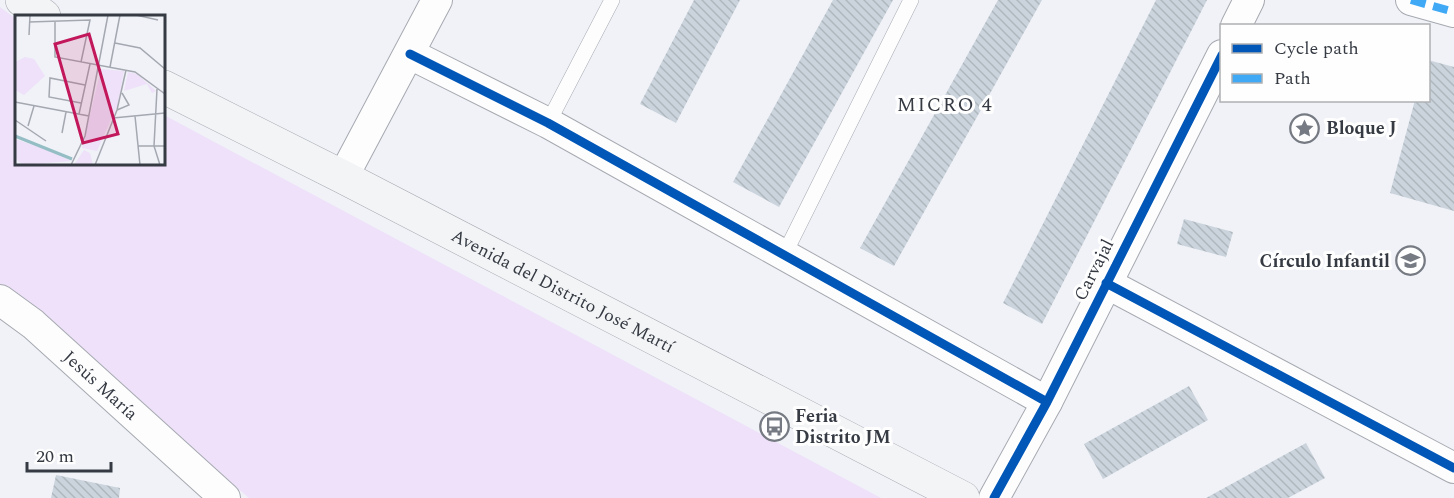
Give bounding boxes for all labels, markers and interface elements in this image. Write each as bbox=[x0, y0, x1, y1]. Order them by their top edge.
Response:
inset map bbox=[15, 15, 165, 165]
legend bbox=[1220, 24, 1430, 102]
text: Cycle path bbox=[1274, 35, 1359, 62]
text: Path bbox=[1274, 65, 1311, 92]
district label: MICRO 4 bbox=[897, 90, 993, 120]
place icon: Bloque J bbox=[1289, 112, 1321, 144]
place label: Bloque J bbox=[1326, 115, 1397, 142]
street label: Avenida del Distrito José Martí bbox=[447, 222, 680, 360]
street label: Carvajal bbox=[1067, 234, 1121, 306]
school or university icon: Círculo Infantil bbox=[1395, 245, 1427, 277]
place label: Círculo Infantil bbox=[1260, 248, 1390, 275]
street label: Jesús María bbox=[57, 344, 144, 427]
place label: Feria Distrito JM bbox=[795, 403, 891, 451]
bus stop icon: Feria Distrito JM bbox=[758, 410, 790, 442]
scale bar bbox=[27, 435, 111, 473]
text: 20 m bbox=[36, 443, 74, 470]

